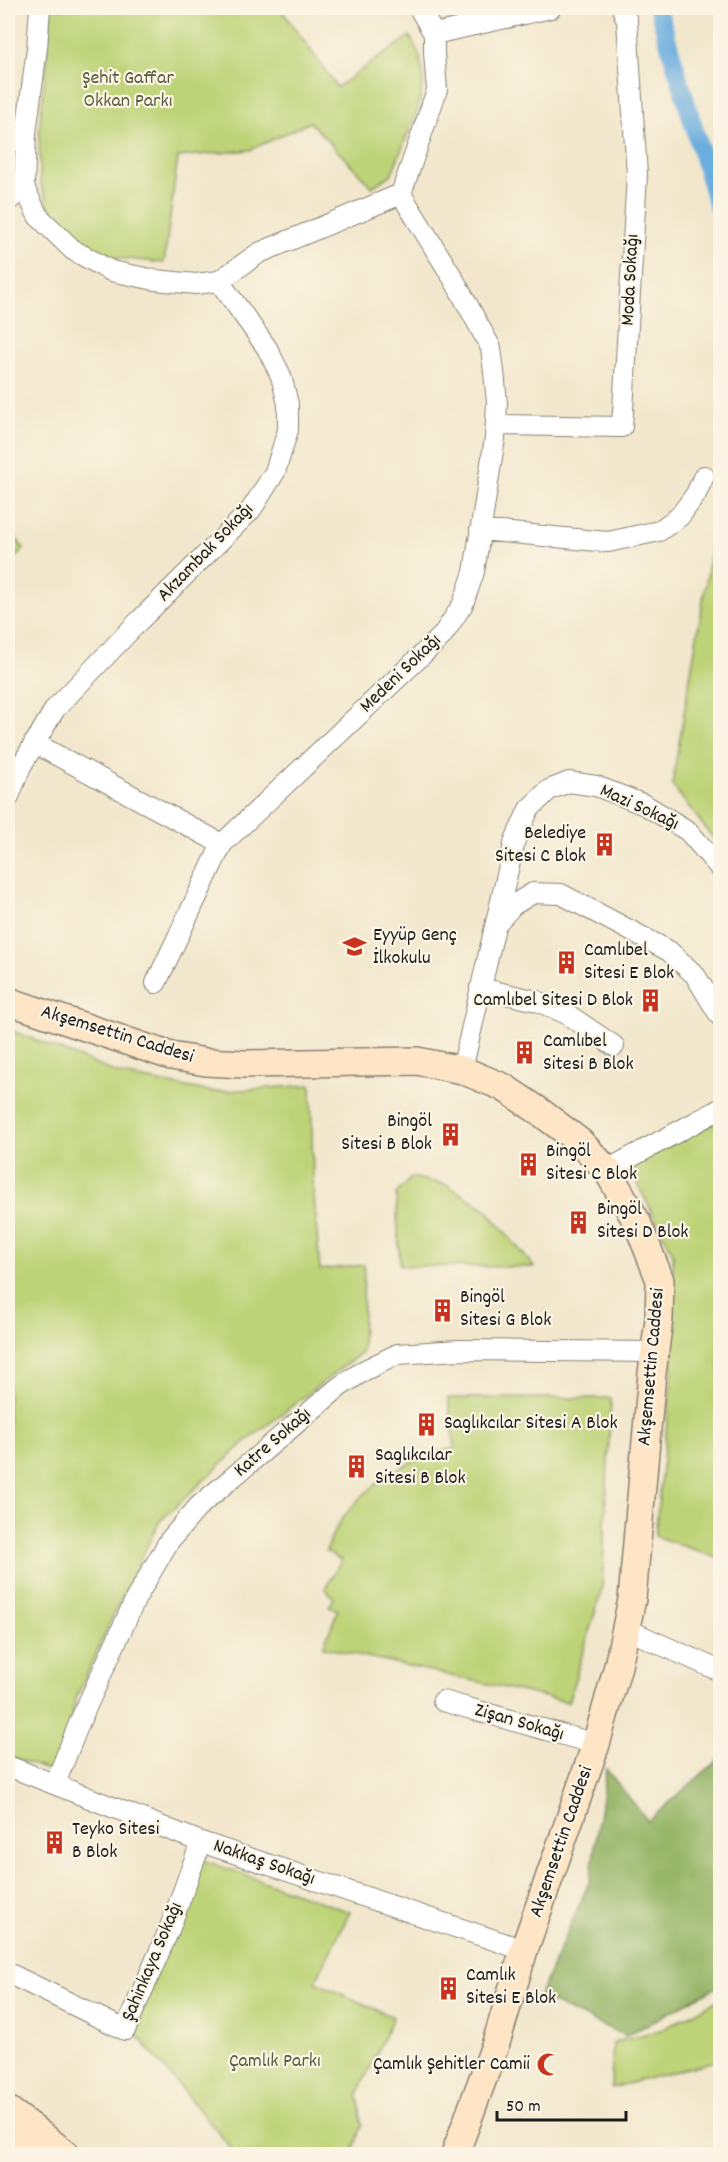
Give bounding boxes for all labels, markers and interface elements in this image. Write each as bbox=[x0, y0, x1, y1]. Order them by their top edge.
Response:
park label: Şehit Gaffar Okkan Parkı bbox=[82, 65, 174, 116]
street label: Moda Sokağı bbox=[615, 233, 647, 327]
street label: Akzambak Sokağı bbox=[151, 497, 261, 609]
street label: Medeni Sokağı bbox=[354, 628, 448, 720]
street label: Mazi Sokağı bbox=[595, 777, 683, 839]
place label: Belediye Sitesi C Blok bbox=[495, 820, 586, 871]
building icon: Belediye Sitesi C Blok bbox=[591, 832, 617, 858]
place label: Eyyüp Genç İlkokulu bbox=[373, 922, 457, 973]
school or university icon: Eyyüp Genç İlkokulu bbox=[342, 934, 368, 960]
place label: Camlıbel Sitesi E Blok bbox=[584, 937, 674, 988]
building icon: Camlıbel Sitesi E Blok bbox=[553, 949, 579, 975]
place label: Camlıbel Sitesi D Blok bbox=[473, 987, 633, 1015]
building icon: Camlıbel Sitesi D Blok bbox=[638, 988, 664, 1014]
street label: Akşemsettin Caddesi bbox=[37, 998, 197, 1072]
place label: Camlıbel Sitesi B Blok bbox=[543, 1028, 634, 1079]
building icon: Camlıbel Sitesi B Blok bbox=[512, 1040, 538, 1066]
place label: Bingöl Sitesi B Blok bbox=[341, 1108, 432, 1159]
building icon: Bingöl Sitesi B Blok bbox=[437, 1121, 463, 1147]
place label: Bingöl Sitesi C Blok bbox=[546, 1138, 637, 1189]
building icon: Bingöl Sitesi C Blok bbox=[515, 1151, 541, 1177]
place label: Bingöl Sitesi D Blok bbox=[597, 1196, 689, 1247]
building icon: Bingöl Sitesi D Blok bbox=[566, 1209, 592, 1235]
place label: Bingöl Sitesi G Blok bbox=[460, 1284, 551, 1335]
street label: Akşemsettin Caddesi bbox=[631, 1286, 673, 1447]
building icon: Bingöl Sitesi G Blok bbox=[429, 1297, 455, 1323]
street label: Katre Sokağı bbox=[228, 1401, 318, 1485]
place label: Saglıkcılar Sitesi A Blok bbox=[444, 1410, 618, 1438]
building icon: Saglıkcılar Sitesi A Blok bbox=[413, 1411, 439, 1437]
place label: Saglıkcılar Sitesi B Blok bbox=[375, 1442, 466, 1493]
building icon: Saglıkcılar Sitesi B Blok bbox=[344, 1454, 370, 1480]
street label: Zişan Sokağı bbox=[471, 1697, 567, 1749]
street label: Akşemsettin Caddesi bbox=[523, 1762, 601, 1922]
place label: Teyko Sitesi B Blok bbox=[72, 1816, 160, 1867]
building icon: Teyko Sitesi B Blok bbox=[41, 1829, 67, 1855]
street label: Nakkaş Sokağı bbox=[209, 1833, 319, 1893]
street label: Şahinkaya Sokağı bbox=[115, 1898, 191, 2026]
place label: Camlık Sitesi E Blok bbox=[466, 1962, 556, 2013]
building icon: Camlık Sitesi E Blok bbox=[435, 1975, 461, 2001]
park label: Çamlık Parkı bbox=[229, 2048, 321, 2076]
place label: Çamlık Şehitler Camii bbox=[373, 2051, 530, 2079]
mosque icon: Çamlık Şehitler Camii bbox=[535, 2052, 561, 2078]
scale bar bbox=[497, 2084, 626, 2122]
text: 50 m bbox=[506, 2095, 541, 2120]

